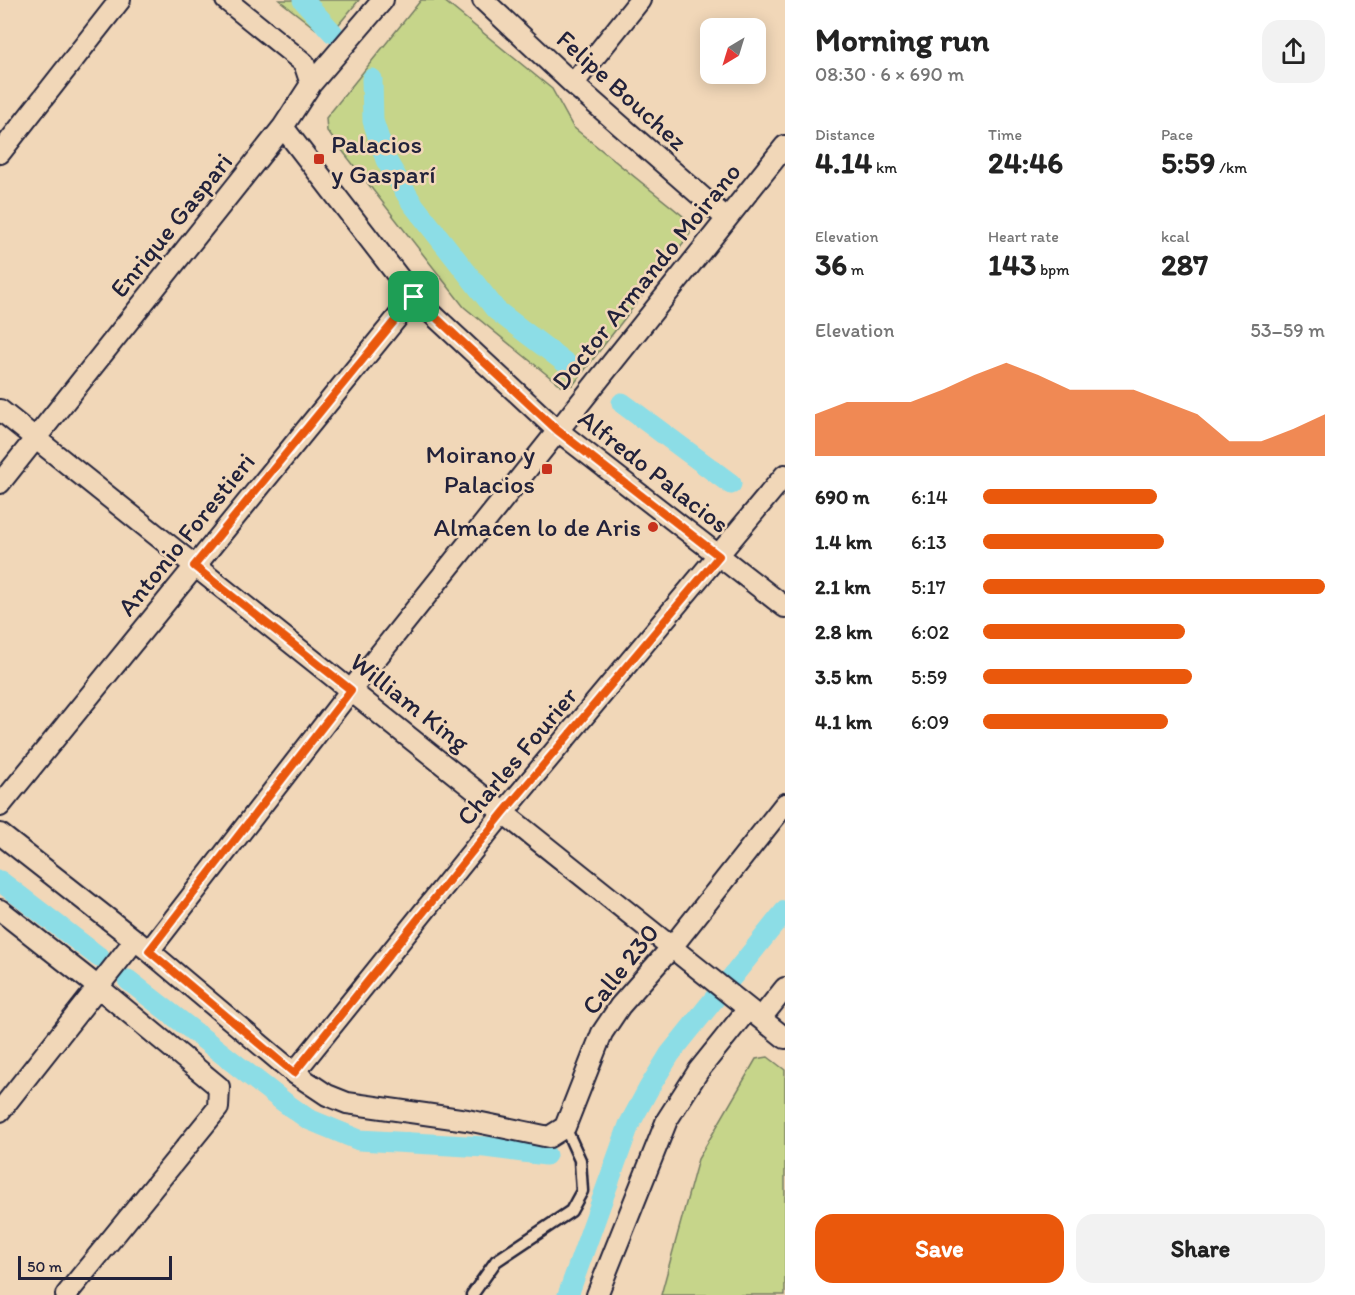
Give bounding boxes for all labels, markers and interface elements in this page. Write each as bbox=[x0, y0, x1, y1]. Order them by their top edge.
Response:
north arrow bbox=[700, 18, 766, 84]
map controls bbox=[700, 18, 766, 84]
text: Morning run bbox=[815, 20, 990, 59]
button: share bbox=[1262, 20, 1325, 83]
street label: Felipe Bouchez bbox=[550, 23, 694, 157]
text: 08:30 · 6 × 690 m bbox=[815, 62, 964, 86]
text: Distance bbox=[815, 125, 875, 144]
text: Time bbox=[988, 125, 1022, 144]
text: Pace bbox=[1161, 125, 1193, 144]
place label: Palacios y Gasparí bbox=[331, 128, 436, 190]
text: 4.14 bbox=[815, 144, 872, 181]
text: 24:46 bbox=[988, 144, 1063, 181]
text: 5:59 bbox=[1161, 144, 1216, 181]
street label: Enrique Gaspari bbox=[103, 146, 239, 304]
marker: Palacios y Gasparí bbox=[312, 152, 326, 166]
street label: Doctor Armando Moirano bbox=[545, 156, 747, 396]
text: km bbox=[872, 158, 897, 177]
text: /km bbox=[1216, 158, 1247, 177]
text: Elevation bbox=[815, 227, 879, 246]
text: Heart rate bbox=[988, 227, 1059, 246]
text: kcal bbox=[1161, 227, 1189, 246]
text: 36 bbox=[815, 246, 847, 283]
text: 143 bbox=[988, 246, 1036, 283]
text: 287 bbox=[1161, 246, 1208, 283]
text: m bbox=[847, 260, 864, 279]
text: bpm bbox=[1036, 260, 1070, 279]
pin bbox=[388, 271, 439, 322]
icon: arrive bbox=[397, 280, 430, 313]
text: Elevation bbox=[815, 318, 894, 342]
text: 53–59 m bbox=[1250, 318, 1325, 342]
street label: Alfredo Palacios bbox=[572, 402, 736, 540]
place label: Moirano y Palacios bbox=[425, 438, 535, 500]
street label: Antonio Forestieri bbox=[110, 446, 262, 622]
marker: Moirano y Palacios bbox=[540, 462, 554, 476]
text: 690 m bbox=[815, 485, 870, 509]
text: 6:14 bbox=[911, 485, 948, 509]
place label: Almacen lo de Aris bbox=[433, 511, 641, 543]
marker: Almacen lo de Aris bbox=[646, 520, 660, 534]
text: 1.4 km bbox=[815, 530, 872, 554]
text: 6:13 bbox=[911, 530, 947, 554]
text: 2.1 km bbox=[815, 575, 871, 599]
text: 5:17 bbox=[911, 575, 946, 599]
text: 2.8 km bbox=[815, 620, 872, 644]
text: 6:02 bbox=[911, 620, 949, 644]
street label: William King bbox=[344, 645, 477, 759]
text: 3.5 km bbox=[815, 665, 872, 689]
text: 5:59 bbox=[911, 665, 947, 689]
street label: Charles Fourier bbox=[450, 680, 585, 832]
text: 4.1 km bbox=[815, 710, 872, 734]
text: 6:09 bbox=[911, 710, 949, 734]
street label: Calle 230 bbox=[574, 917, 666, 1021]
button: Save bbox=[815, 1214, 1064, 1283]
button: Share bbox=[1076, 1214, 1325, 1283]
scale bar bbox=[18, 1253, 172, 1280]
text: 50 m bbox=[27, 1257, 62, 1276]

